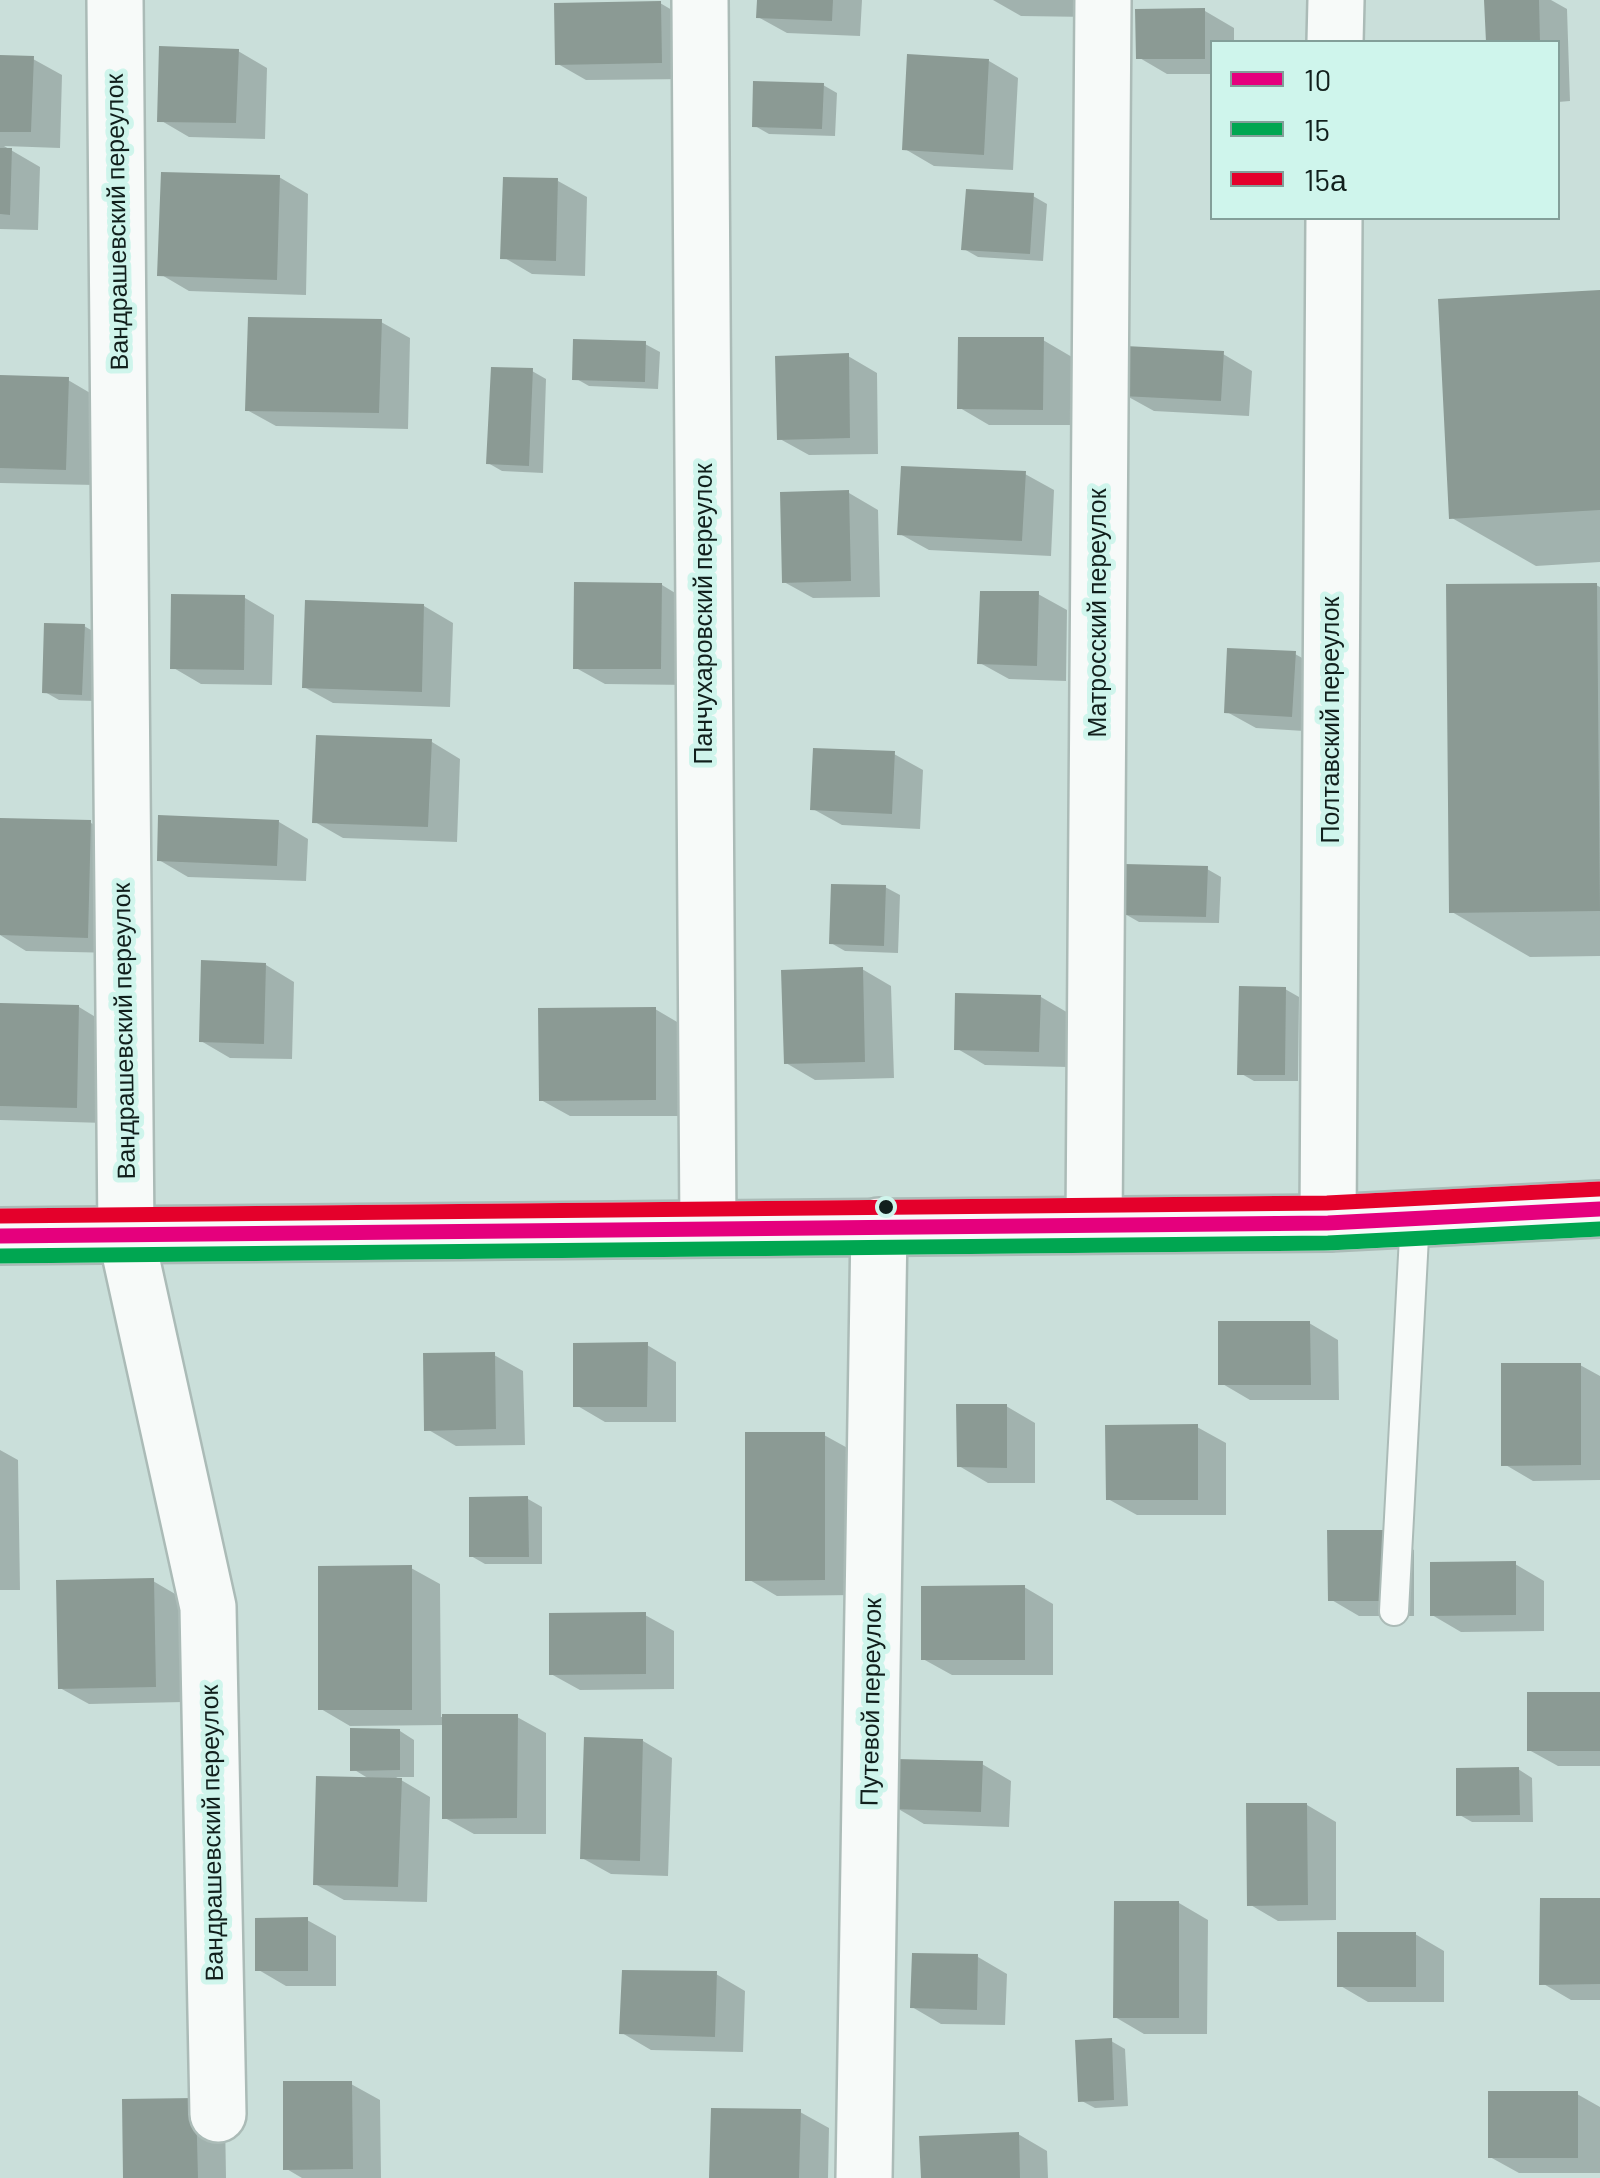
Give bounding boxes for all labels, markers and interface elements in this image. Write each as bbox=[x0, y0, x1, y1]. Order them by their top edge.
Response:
legend bbox=[1210, 40, 1560, 220]
text: 10 bbox=[1304, 61, 1331, 97]
street label: Вандрашевский переулок bbox=[99, 73, 135, 371]
text: 15 bbox=[1304, 111, 1330, 147]
text: 15а bbox=[1304, 161, 1347, 197]
street label: Панчухаровский переулок bbox=[689, 463, 719, 765]
street label: Матросский переулок bbox=[1083, 488, 1113, 738]
street label: Полтавский переулок bbox=[1316, 597, 1346, 843]
street label: Вандрашевский переулок bbox=[106, 882, 142, 1180]
unlabelled marker bbox=[876, 1197, 896, 1217]
street label: Путевой переулок bbox=[854, 1598, 888, 1806]
street label: Вандрашевский переулок bbox=[194, 1684, 230, 1982]

